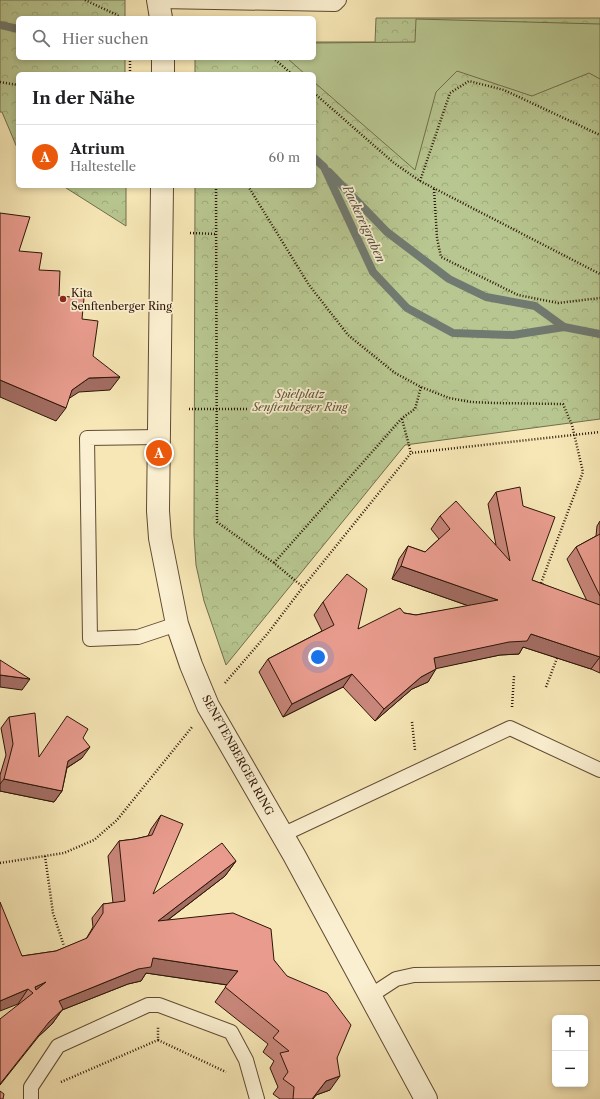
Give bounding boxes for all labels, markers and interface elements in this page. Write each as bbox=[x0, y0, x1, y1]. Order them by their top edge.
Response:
search box bbox=[16, 16, 316, 60]
icon: search bbox=[30, 27, 52, 49]
text: Hier suchen bbox=[62, 29, 149, 48]
text: In der Nähe bbox=[32, 88, 135, 108]
text: Atrium bbox=[70, 139, 125, 158]
text: A bbox=[40, 149, 50, 165]
text: 60 m bbox=[269, 149, 300, 165]
text: Haltestelle bbox=[70, 158, 136, 174]
water label: Packereigraben bbox=[340, 182, 389, 265]
place label: Kita Senftenberger Ring bbox=[71, 286, 172, 313]
marker: Kita Senftenberger Ring bbox=[58, 294, 68, 304]
park label: Spielplatz Senftenberger Ring bbox=[251, 387, 349, 414]
pin: A bbox=[146, 438, 172, 468]
your location bbox=[308, 647, 328, 667]
street label: SENFTENBERGER RING bbox=[199, 692, 277, 818]
map controls bbox=[552, 1015, 588, 1087]
button: + bbox=[552, 1015, 588, 1051]
button: − bbox=[552, 1051, 588, 1087]

